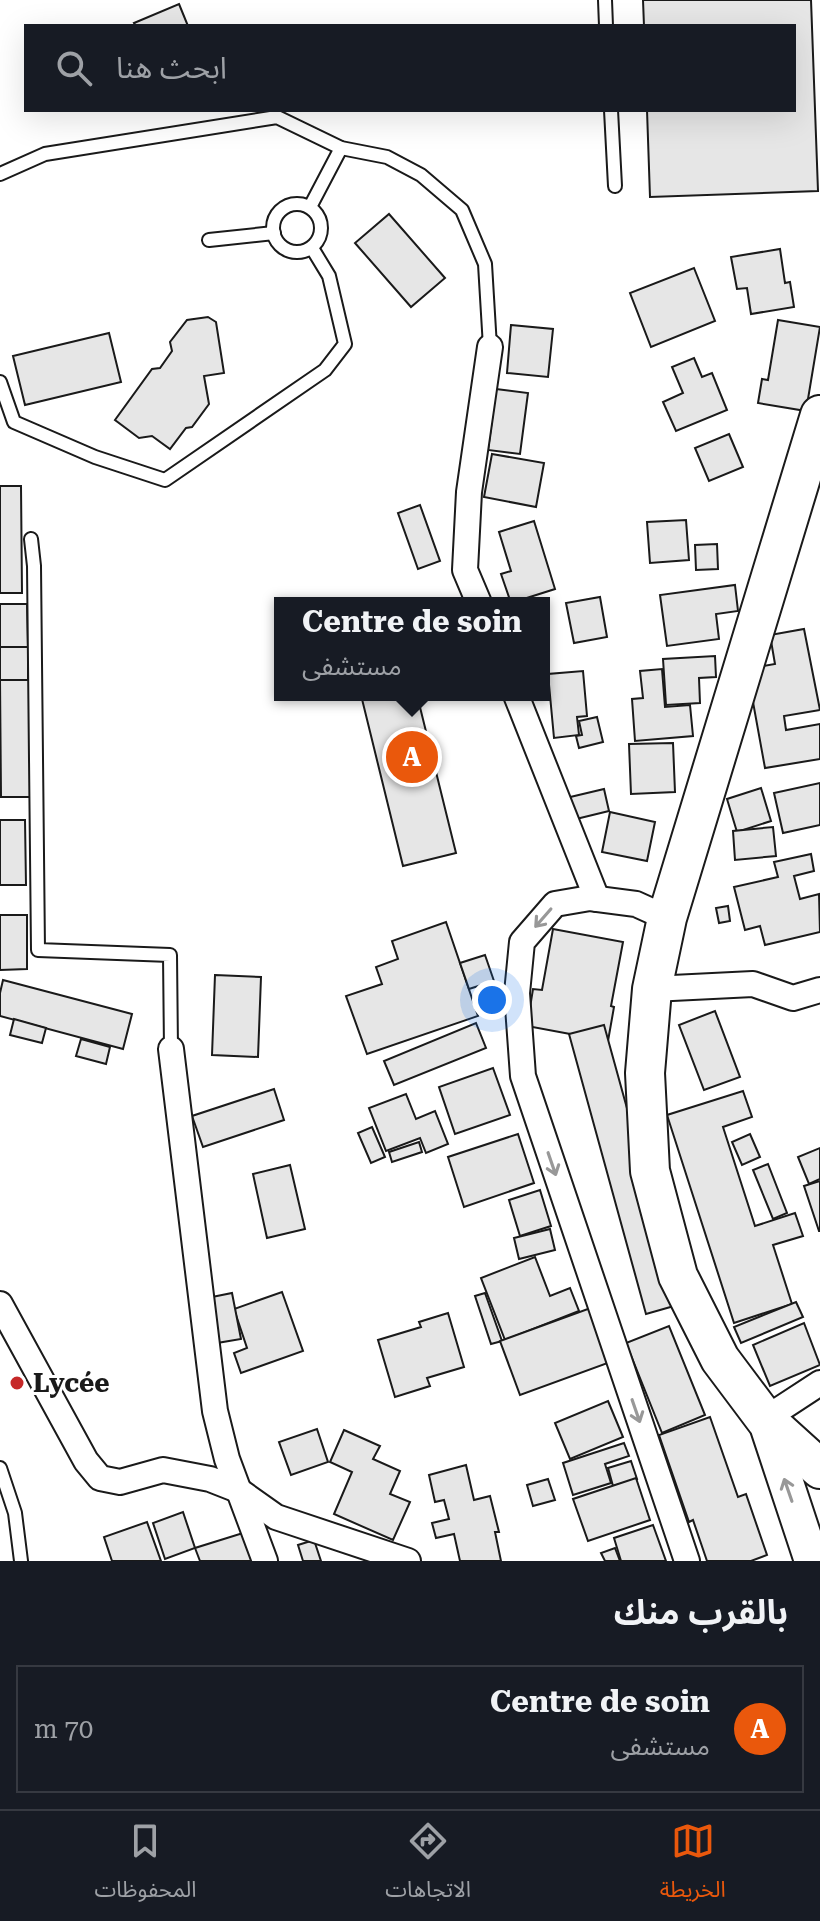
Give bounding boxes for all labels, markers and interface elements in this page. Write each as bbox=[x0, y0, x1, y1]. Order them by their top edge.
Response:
search box bbox=[24, 24, 796, 112]
icon: search bbox=[52, 46, 96, 90]
text: ابحث هنا bbox=[116, 50, 227, 85]
popup bbox=[274, 597, 550, 701]
text: Centre de soin bbox=[302, 604, 522, 639]
text: مستشفى bbox=[302, 651, 402, 681]
pin: A bbox=[386, 727, 438, 787]
one-way arrow bbox=[535, 907, 553, 927]
your location bbox=[472, 980, 512, 1020]
one-way arrow bbox=[546, 1152, 561, 1177]
place label: Lycée bbox=[33, 1368, 110, 1398]
marker: Lycée bbox=[8, 1374, 26, 1392]
one-way arrow bbox=[629, 1398, 644, 1423]
one-way arrow bbox=[780, 1478, 795, 1503]
text: بالقرب منك bbox=[614, 1592, 788, 1632]
text: Centre de soin bbox=[490, 1684, 710, 1719]
text: 70 m bbox=[34, 1714, 93, 1744]
text: A bbox=[751, 1714, 769, 1744]
text: مستشفى bbox=[610, 1731, 710, 1761]
tab: المحفوظات bbox=[94, 1819, 196, 1913]
tab: الاتجاهات bbox=[385, 1819, 471, 1913]
tab: الخريطة bbox=[660, 1819, 726, 1913]

